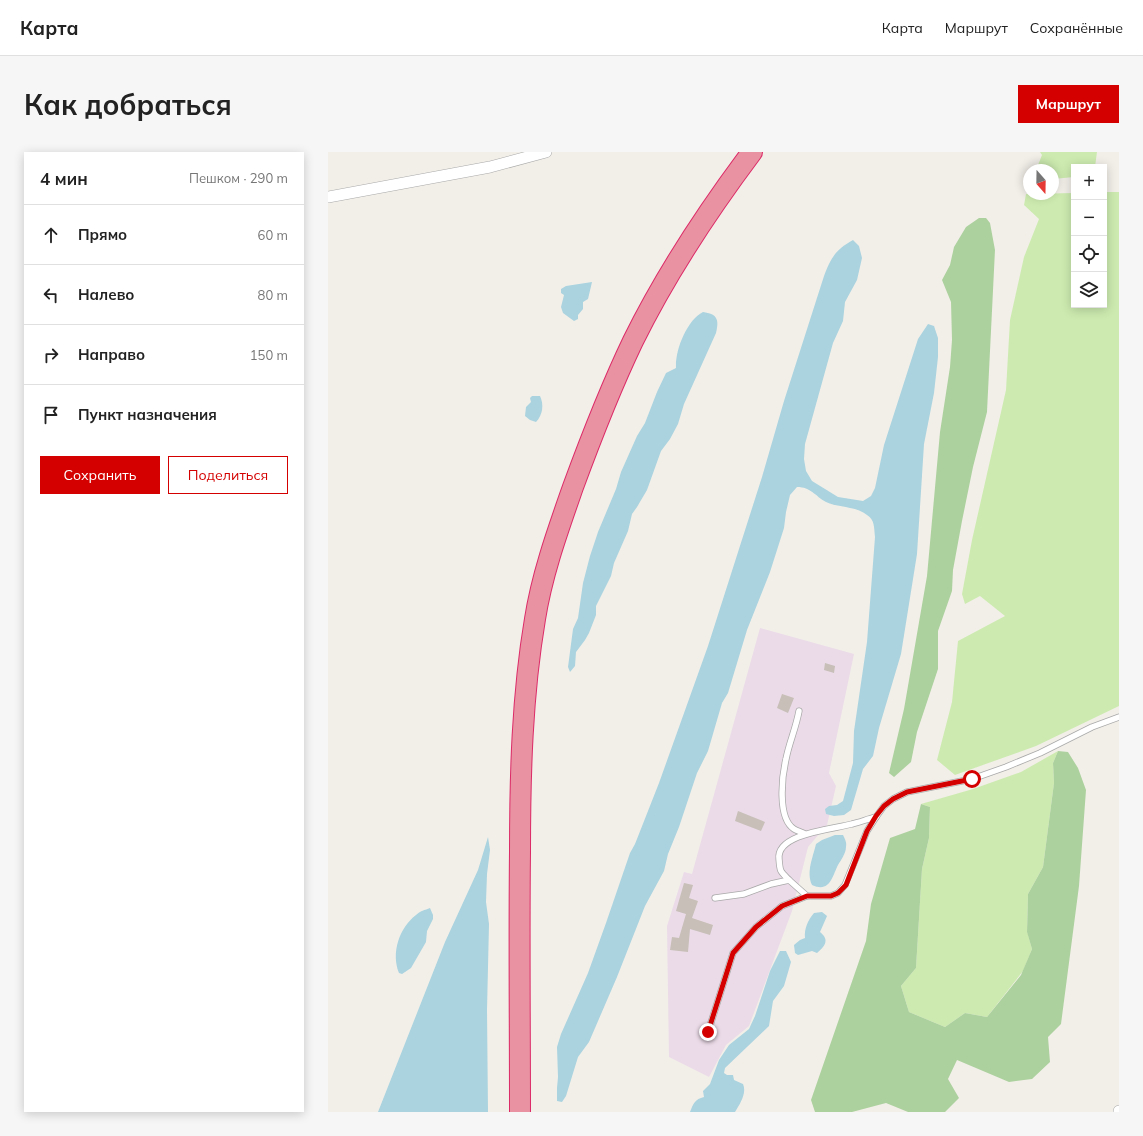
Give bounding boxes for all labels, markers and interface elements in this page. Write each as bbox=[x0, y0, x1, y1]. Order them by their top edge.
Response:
text: Карта bbox=[20, 16, 78, 40]
text: Карта bbox=[882, 19, 923, 37]
text: Маршрут bbox=[945, 19, 1008, 37]
text: Сохранённые bbox=[1030, 19, 1123, 37]
button: Маршрут bbox=[1018, 85, 1119, 123]
text: Как добраться bbox=[24, 87, 232, 122]
north arrow bbox=[1023, 164, 1059, 200]
map controls bbox=[1071, 164, 1107, 308]
button: + bbox=[1071, 164, 1107, 200]
text: 4 мин bbox=[40, 168, 88, 189]
text: Пешком · 290 m bbox=[189, 170, 288, 186]
button: − bbox=[1071, 200, 1107, 236]
icon: ahead bbox=[40, 224, 62, 246]
text: Прямо bbox=[78, 225, 127, 244]
text: 60 m bbox=[258, 227, 288, 243]
button: locate bbox=[1071, 236, 1107, 272]
button: layers bbox=[1071, 272, 1107, 308]
icon: left bbox=[40, 284, 62, 306]
text: Налево bbox=[78, 285, 134, 304]
text: 80 m bbox=[258, 287, 288, 303]
icon: right bbox=[40, 344, 62, 366]
text: Направо bbox=[78, 345, 145, 364]
text: 150 m bbox=[250, 347, 288, 363]
icon: arrive bbox=[40, 404, 62, 426]
text: Пункт назначения bbox=[78, 405, 217, 424]
button: Сохранить bbox=[40, 456, 160, 494]
button: Поделиться bbox=[168, 456, 288, 494]
route start bbox=[963, 770, 981, 788]
route end bbox=[699, 1023, 717, 1041]

